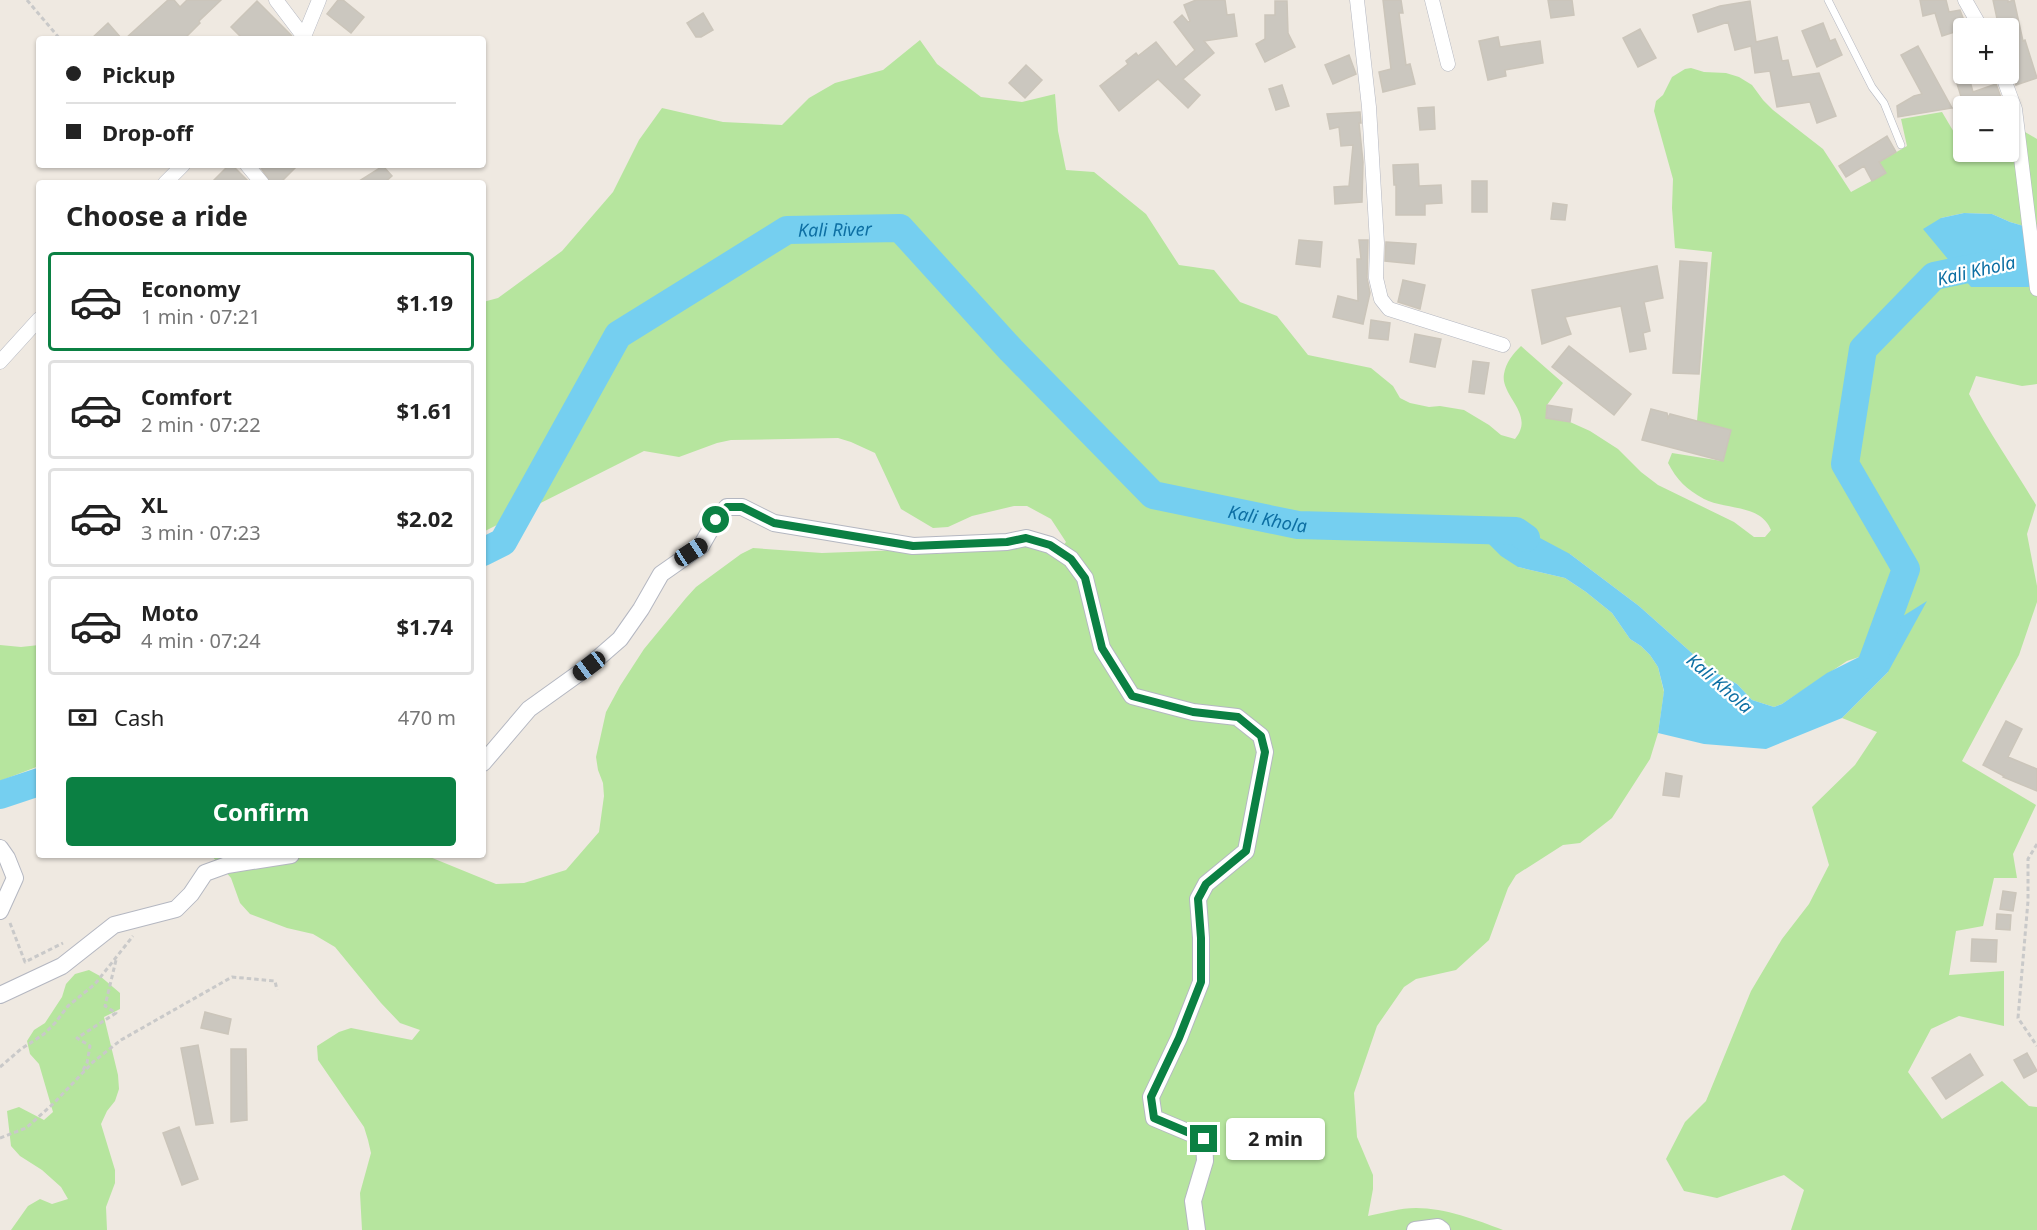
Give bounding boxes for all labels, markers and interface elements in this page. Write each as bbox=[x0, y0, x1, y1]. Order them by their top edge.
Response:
map controls bbox=[1953, 18, 2019, 162]
button: + bbox=[1953, 18, 2019, 84]
text: Pickup bbox=[102, 59, 175, 89]
button: − bbox=[1953, 96, 2019, 162]
text: Drop-off bbox=[102, 117, 193, 147]
text: Choose a ride bbox=[66, 197, 248, 234]
water label: Kali River bbox=[798, 216, 873, 242]
water label: Kali Khola bbox=[1934, 249, 2018, 291]
text: Economy bbox=[141, 273, 240, 303]
icon: car bbox=[69, 275, 123, 329]
text: $1.19 bbox=[396, 287, 453, 317]
text: 1 min · 07:21 bbox=[141, 303, 261, 330]
text: Comfort bbox=[141, 381, 232, 411]
icon: car bbox=[69, 383, 123, 437]
text: $1.61 bbox=[396, 395, 453, 425]
text: 2 min · 07:22 bbox=[141, 411, 261, 438]
text: XL bbox=[141, 489, 168, 519]
icon: car bbox=[69, 491, 123, 545]
water label: Kali Khola bbox=[1226, 499, 1307, 537]
text: $2.02 bbox=[396, 503, 453, 533]
route start bbox=[702, 506, 729, 533]
text: 3 min · 07:23 bbox=[141, 519, 261, 546]
car bbox=[671, 535, 711, 569]
text: Moto bbox=[141, 597, 199, 627]
icon: car bbox=[69, 599, 123, 653]
text: $1.74 bbox=[396, 611, 453, 641]
text: 4 min · 07:24 bbox=[141, 627, 261, 654]
car bbox=[569, 648, 609, 684]
water label: Kali Khola bbox=[1682, 648, 1758, 718]
icon: cash bbox=[66, 701, 99, 734]
text: Cash bbox=[114, 702, 164, 732]
text: 470 m bbox=[398, 704, 456, 731]
button: Confirm bbox=[66, 777, 456, 846]
callout: 2 min bbox=[1225, 1118, 1324, 1160]
route end bbox=[1190, 1125, 1217, 1152]
text: 2 min bbox=[1248, 1125, 1303, 1152]

